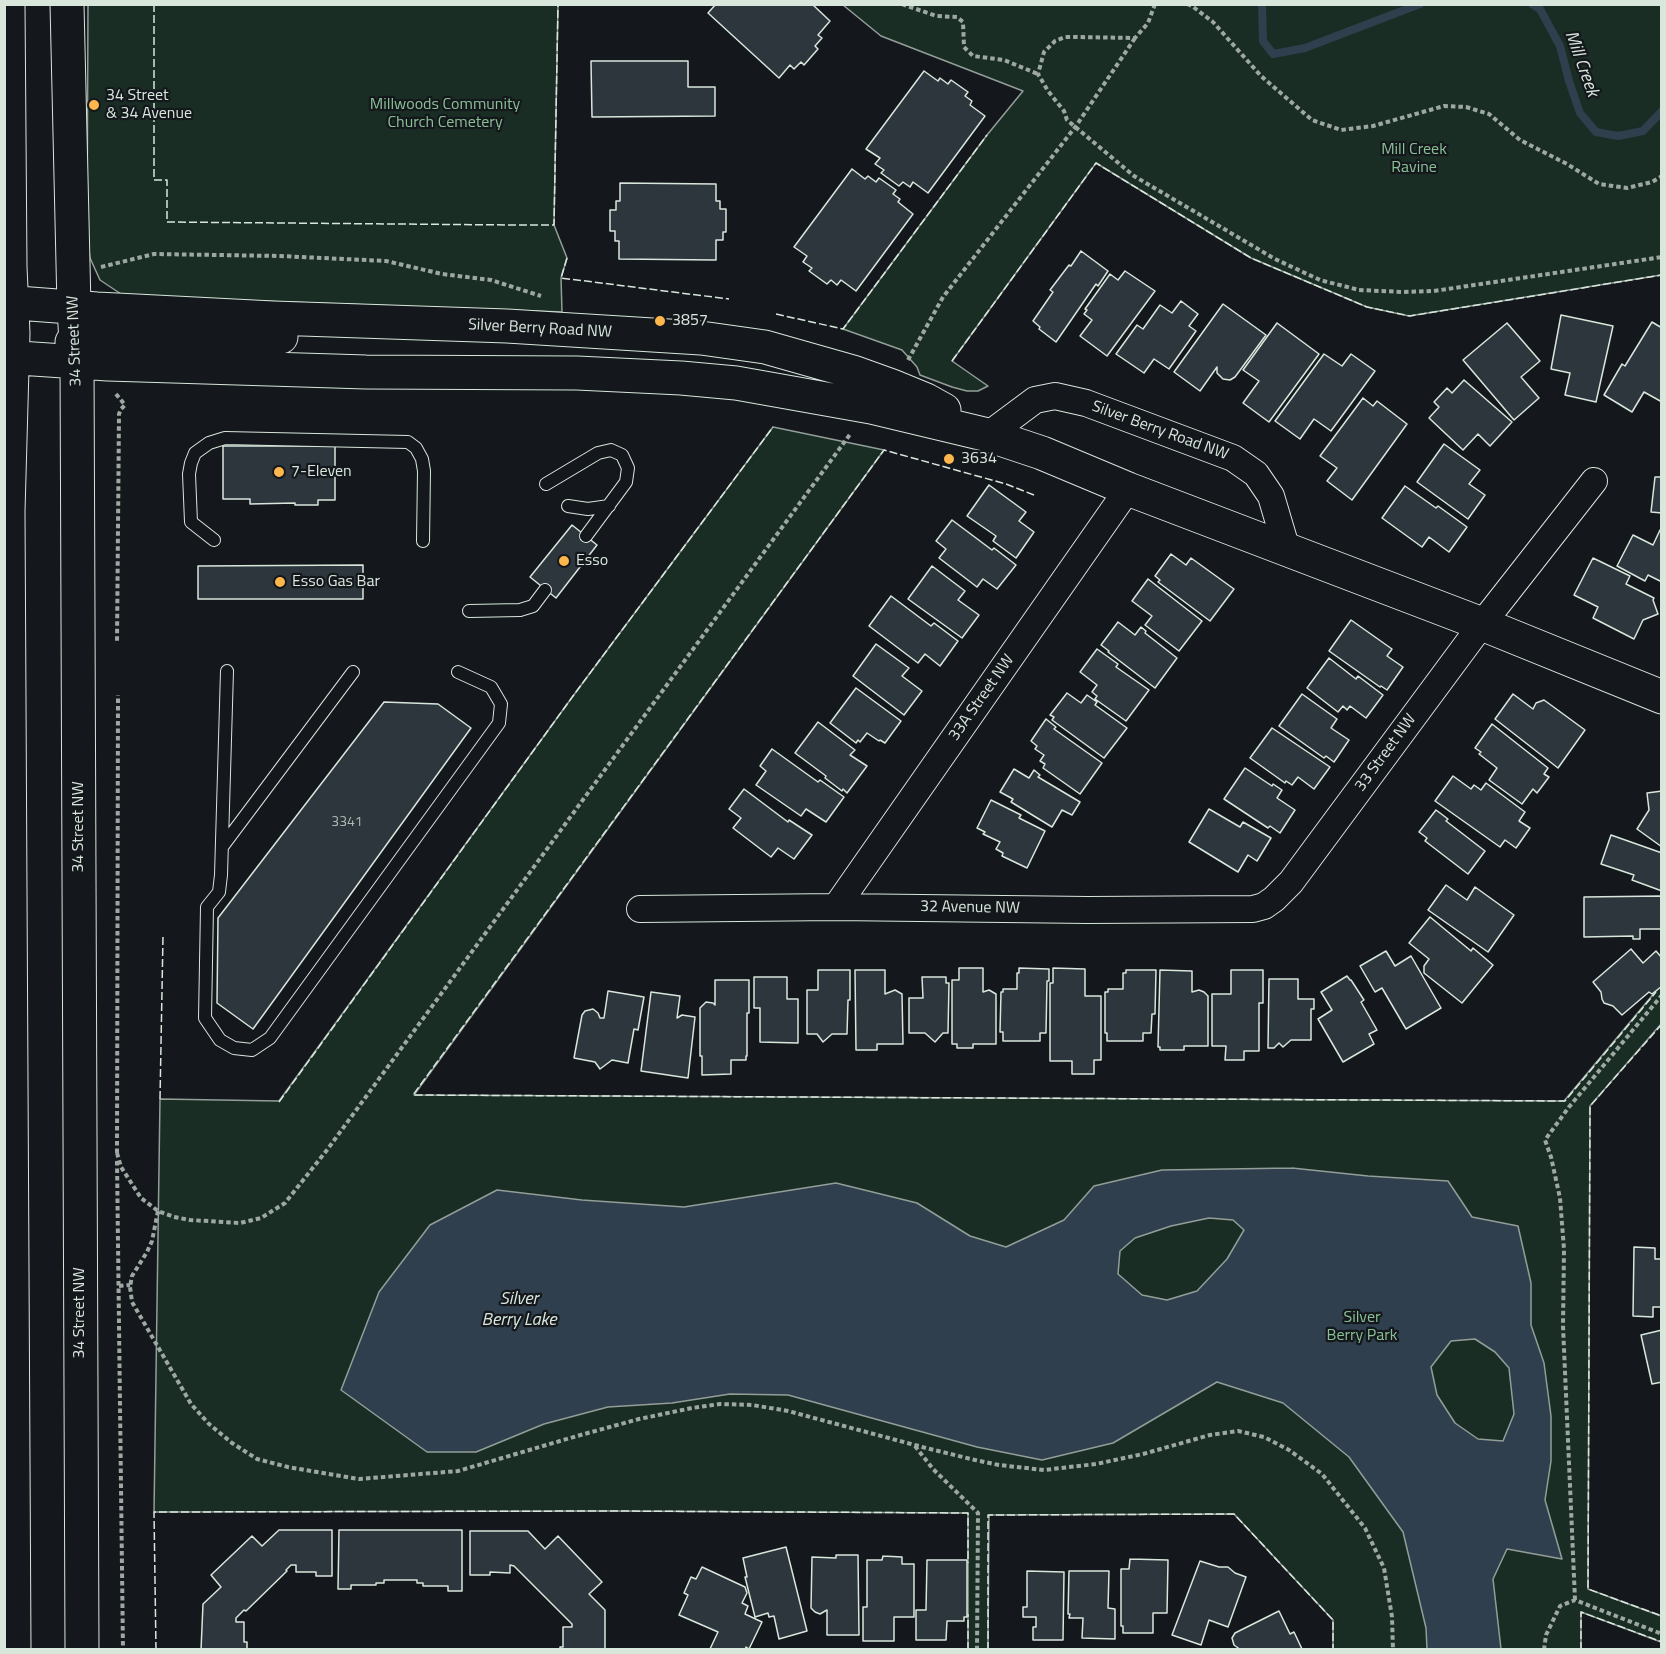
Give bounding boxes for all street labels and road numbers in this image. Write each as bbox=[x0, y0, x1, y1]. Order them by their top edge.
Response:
street label: 34 Street NW bbox=[64, 295, 86, 387]
street label: Silver Berry Road NW bbox=[468, 316, 612, 342]
street label: Silver Berry Road NW bbox=[1089, 397, 1231, 465]
street label: 33A Street NW bbox=[945, 651, 1019, 745]
street label: 33 Street NW bbox=[1351, 710, 1421, 796]
street label: 34 Street NW bbox=[69, 781, 89, 873]
street label: 32 Avenue NW bbox=[920, 898, 1020, 918]
street label: 34 Street NW bbox=[70, 1267, 90, 1359]

